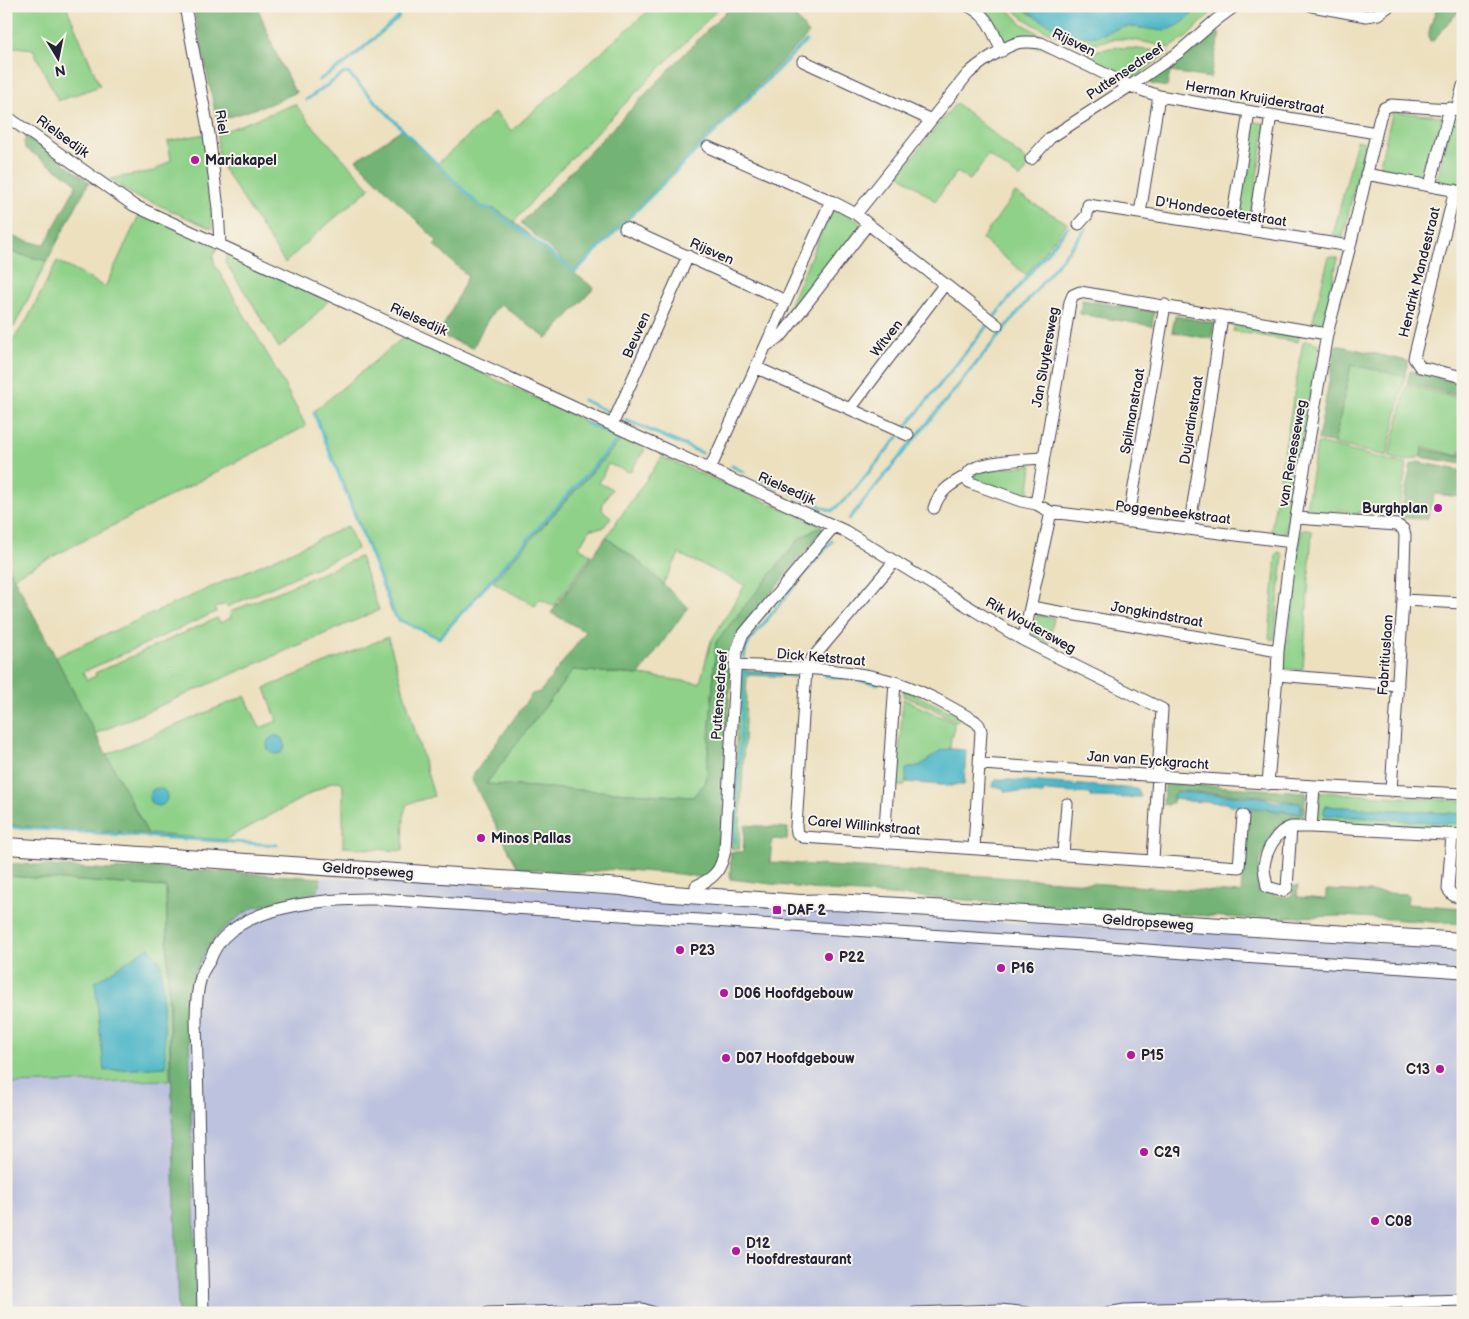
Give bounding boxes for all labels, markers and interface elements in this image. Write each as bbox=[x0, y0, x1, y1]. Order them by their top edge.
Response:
street label: Rijsven bbox=[1049, 25, 1098, 60]
north arrow bbox=[32, 32, 82, 82]
street label: Puttensedreef bbox=[1083, 39, 1168, 104]
text: N bbox=[54, 61, 67, 80]
street label: Herman Kruijderstraat bbox=[1184, 77, 1326, 118]
street label: Riel bbox=[211, 109, 232, 136]
street label: Rielsedijk bbox=[33, 111, 93, 161]
place label: Mariakapel bbox=[205, 152, 277, 169]
marker: Mariakapel bbox=[189, 154, 201, 166]
street label: D'Hondecoeterstraat bbox=[1154, 193, 1289, 230]
street label: Hendrik Mandestraat bbox=[1395, 204, 1444, 339]
street label: Rijsven bbox=[687, 234, 736, 269]
street label: Rielsedijk bbox=[387, 299, 450, 340]
street label: Jan Sluytersweg bbox=[1028, 305, 1063, 409]
street label: Beuven bbox=[619, 310, 654, 361]
street label: Witven bbox=[867, 316, 906, 360]
street label: Spilmanstraat bbox=[1117, 366, 1148, 455]
street label: Dujardinstraat bbox=[1176, 374, 1207, 466]
street label: van Renesseweg bbox=[1275, 398, 1310, 509]
street label: Rielsedijk bbox=[755, 468, 818, 509]
street label: Poggenbeekstraat bbox=[1114, 497, 1232, 528]
place label: Burghplan bbox=[1362, 500, 1428, 517]
marker: Burghplan bbox=[1432, 502, 1444, 514]
street label: Rik Woutersweg bbox=[983, 594, 1079, 657]
street label: Jongkindstraat bbox=[1110, 598, 1205, 631]
street label: Fabritiuslaan bbox=[1374, 614, 1397, 696]
street label: Dick Ketstraat bbox=[776, 645, 867, 670]
street label: Puttensedreef bbox=[708, 649, 731, 740]
street label: Jan van Eyckgracht bbox=[1086, 748, 1210, 773]
street label: Carel Willinkstraat bbox=[807, 812, 922, 839]
place label: Minos Pallas bbox=[491, 830, 571, 847]
marker: Minos Pallas bbox=[475, 832, 487, 844]
street label: Geldropseweg bbox=[322, 859, 414, 882]
place label: DAF 2 bbox=[787, 902, 827, 919]
marker: DAF 2 bbox=[771, 904, 783, 916]
street label: Geldropseweg bbox=[1102, 911, 1194, 934]
place label: P23 bbox=[690, 942, 715, 959]
marker: P23 bbox=[674, 944, 686, 956]
place label: P22 bbox=[839, 949, 865, 966]
marker: P22 bbox=[823, 951, 835, 963]
place label: P16 bbox=[1011, 960, 1034, 977]
marker: P16 bbox=[995, 962, 1007, 974]
place label: D06 Hoofdgebouw bbox=[734, 985, 854, 1002]
marker: D06 Hoofdgebouw bbox=[718, 987, 730, 999]
place label: P15 bbox=[1141, 1047, 1164, 1064]
marker: P15 bbox=[1125, 1049, 1137, 1061]
place label: D07 Hoofdgebouw bbox=[736, 1050, 855, 1067]
marker: D07 Hoofdgebouw bbox=[720, 1052, 732, 1064]
place label: C13 bbox=[1406, 1061, 1430, 1078]
marker: C13 bbox=[1434, 1063, 1446, 1075]
place label: C29 bbox=[1154, 1144, 1181, 1161]
marker: C29 bbox=[1138, 1146, 1150, 1158]
place label: C08 bbox=[1385, 1213, 1412, 1230]
marker: C08 bbox=[1369, 1215, 1381, 1227]
place label: D12 Hoofdrestaurant bbox=[746, 1235, 852, 1268]
marker: D12 Hoofdrestaurant bbox=[730, 1245, 742, 1257]

